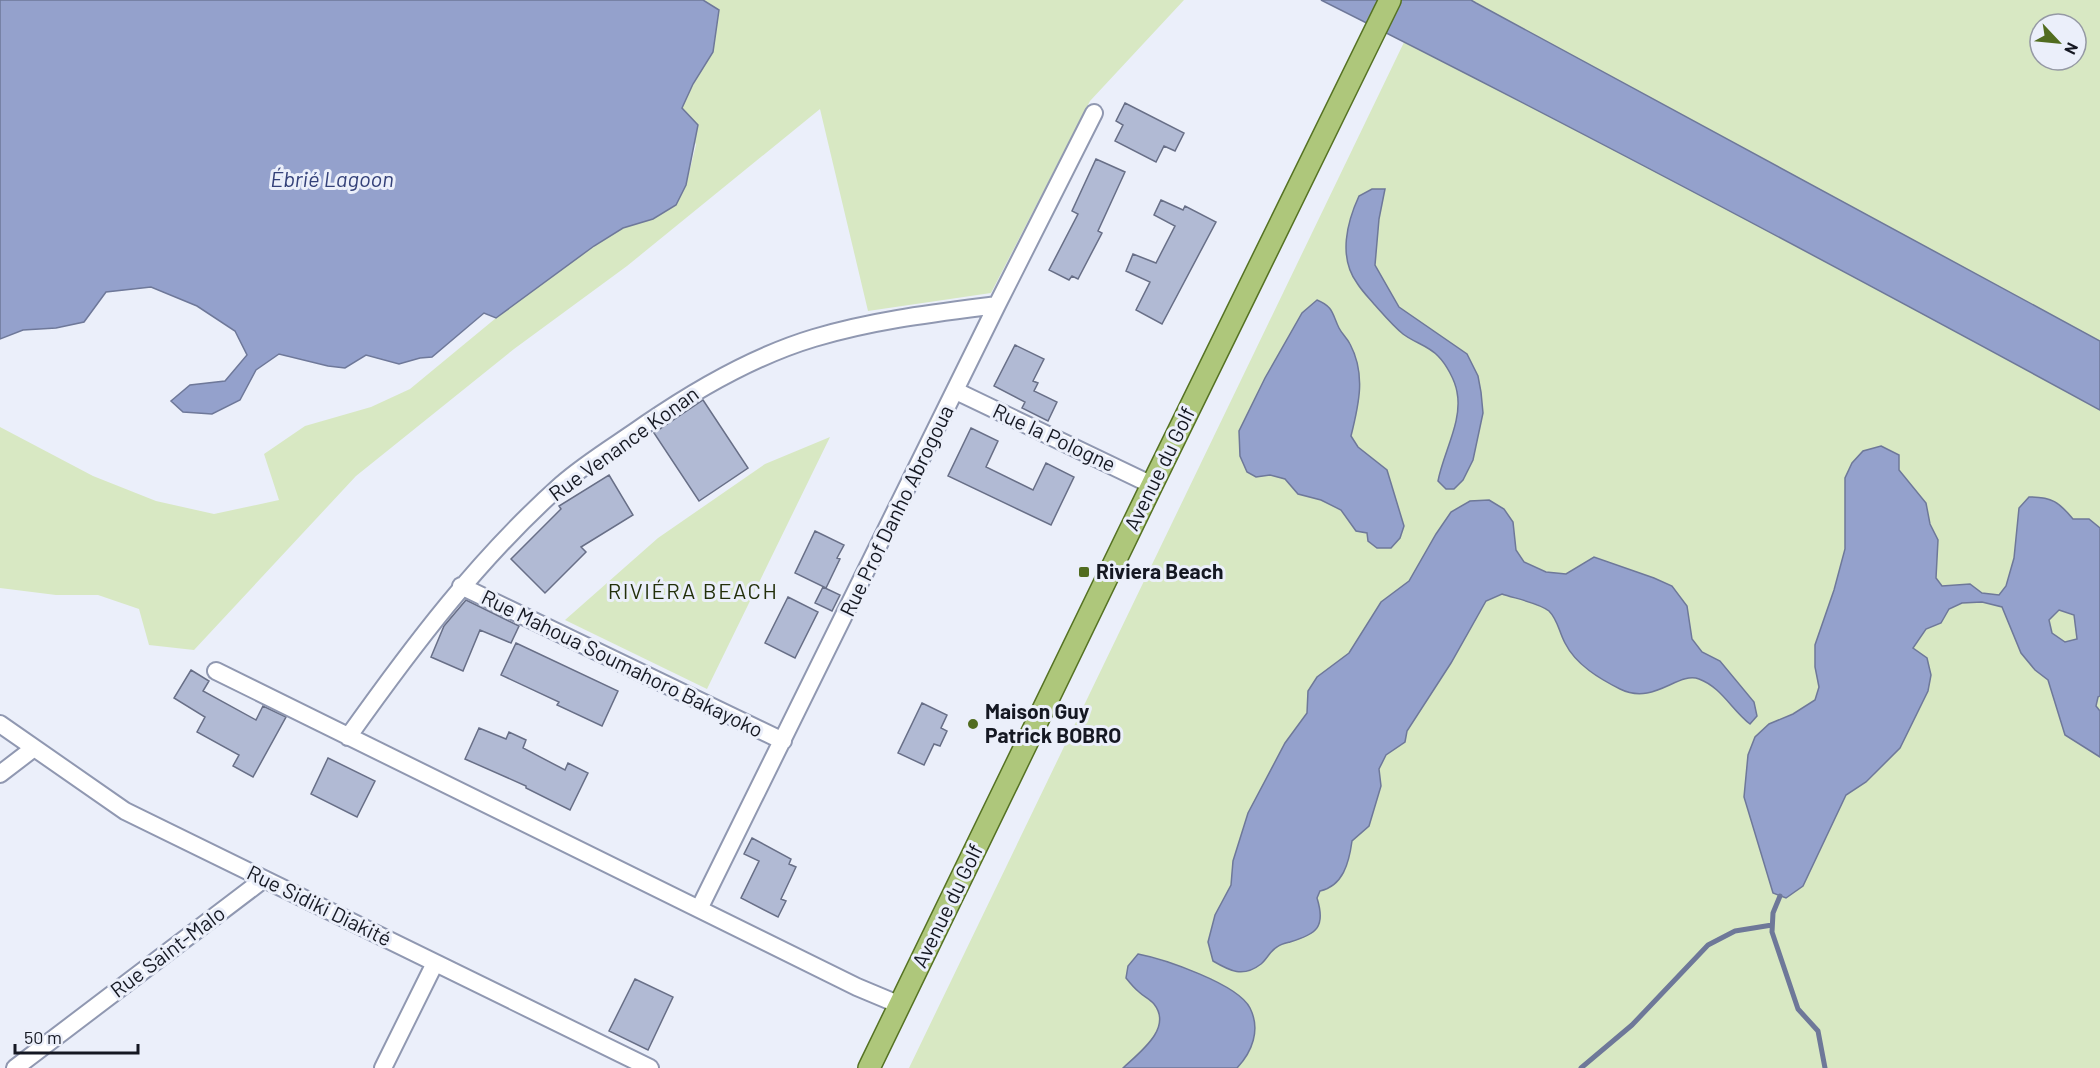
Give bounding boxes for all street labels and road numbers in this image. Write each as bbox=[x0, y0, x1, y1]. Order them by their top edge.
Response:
street label: Rue Venance Konan bbox=[543, 380, 703, 505]
street label: Rue la Pologne bbox=[989, 397, 1120, 476]
street label: Rue Prof Danho Abrogoua bbox=[834, 401, 958, 620]
street label: Avenue du Golf bbox=[1118, 402, 1199, 534]
street label: Rue Mahoua Soumahoro Bakayoko bbox=[478, 583, 767, 742]
street label: Avenue du Golf bbox=[906, 839, 987, 971]
street label: Rue Sidiki Diakité bbox=[243, 859, 396, 950]
street label: Rue Saint-Malo bbox=[105, 900, 229, 1002]

